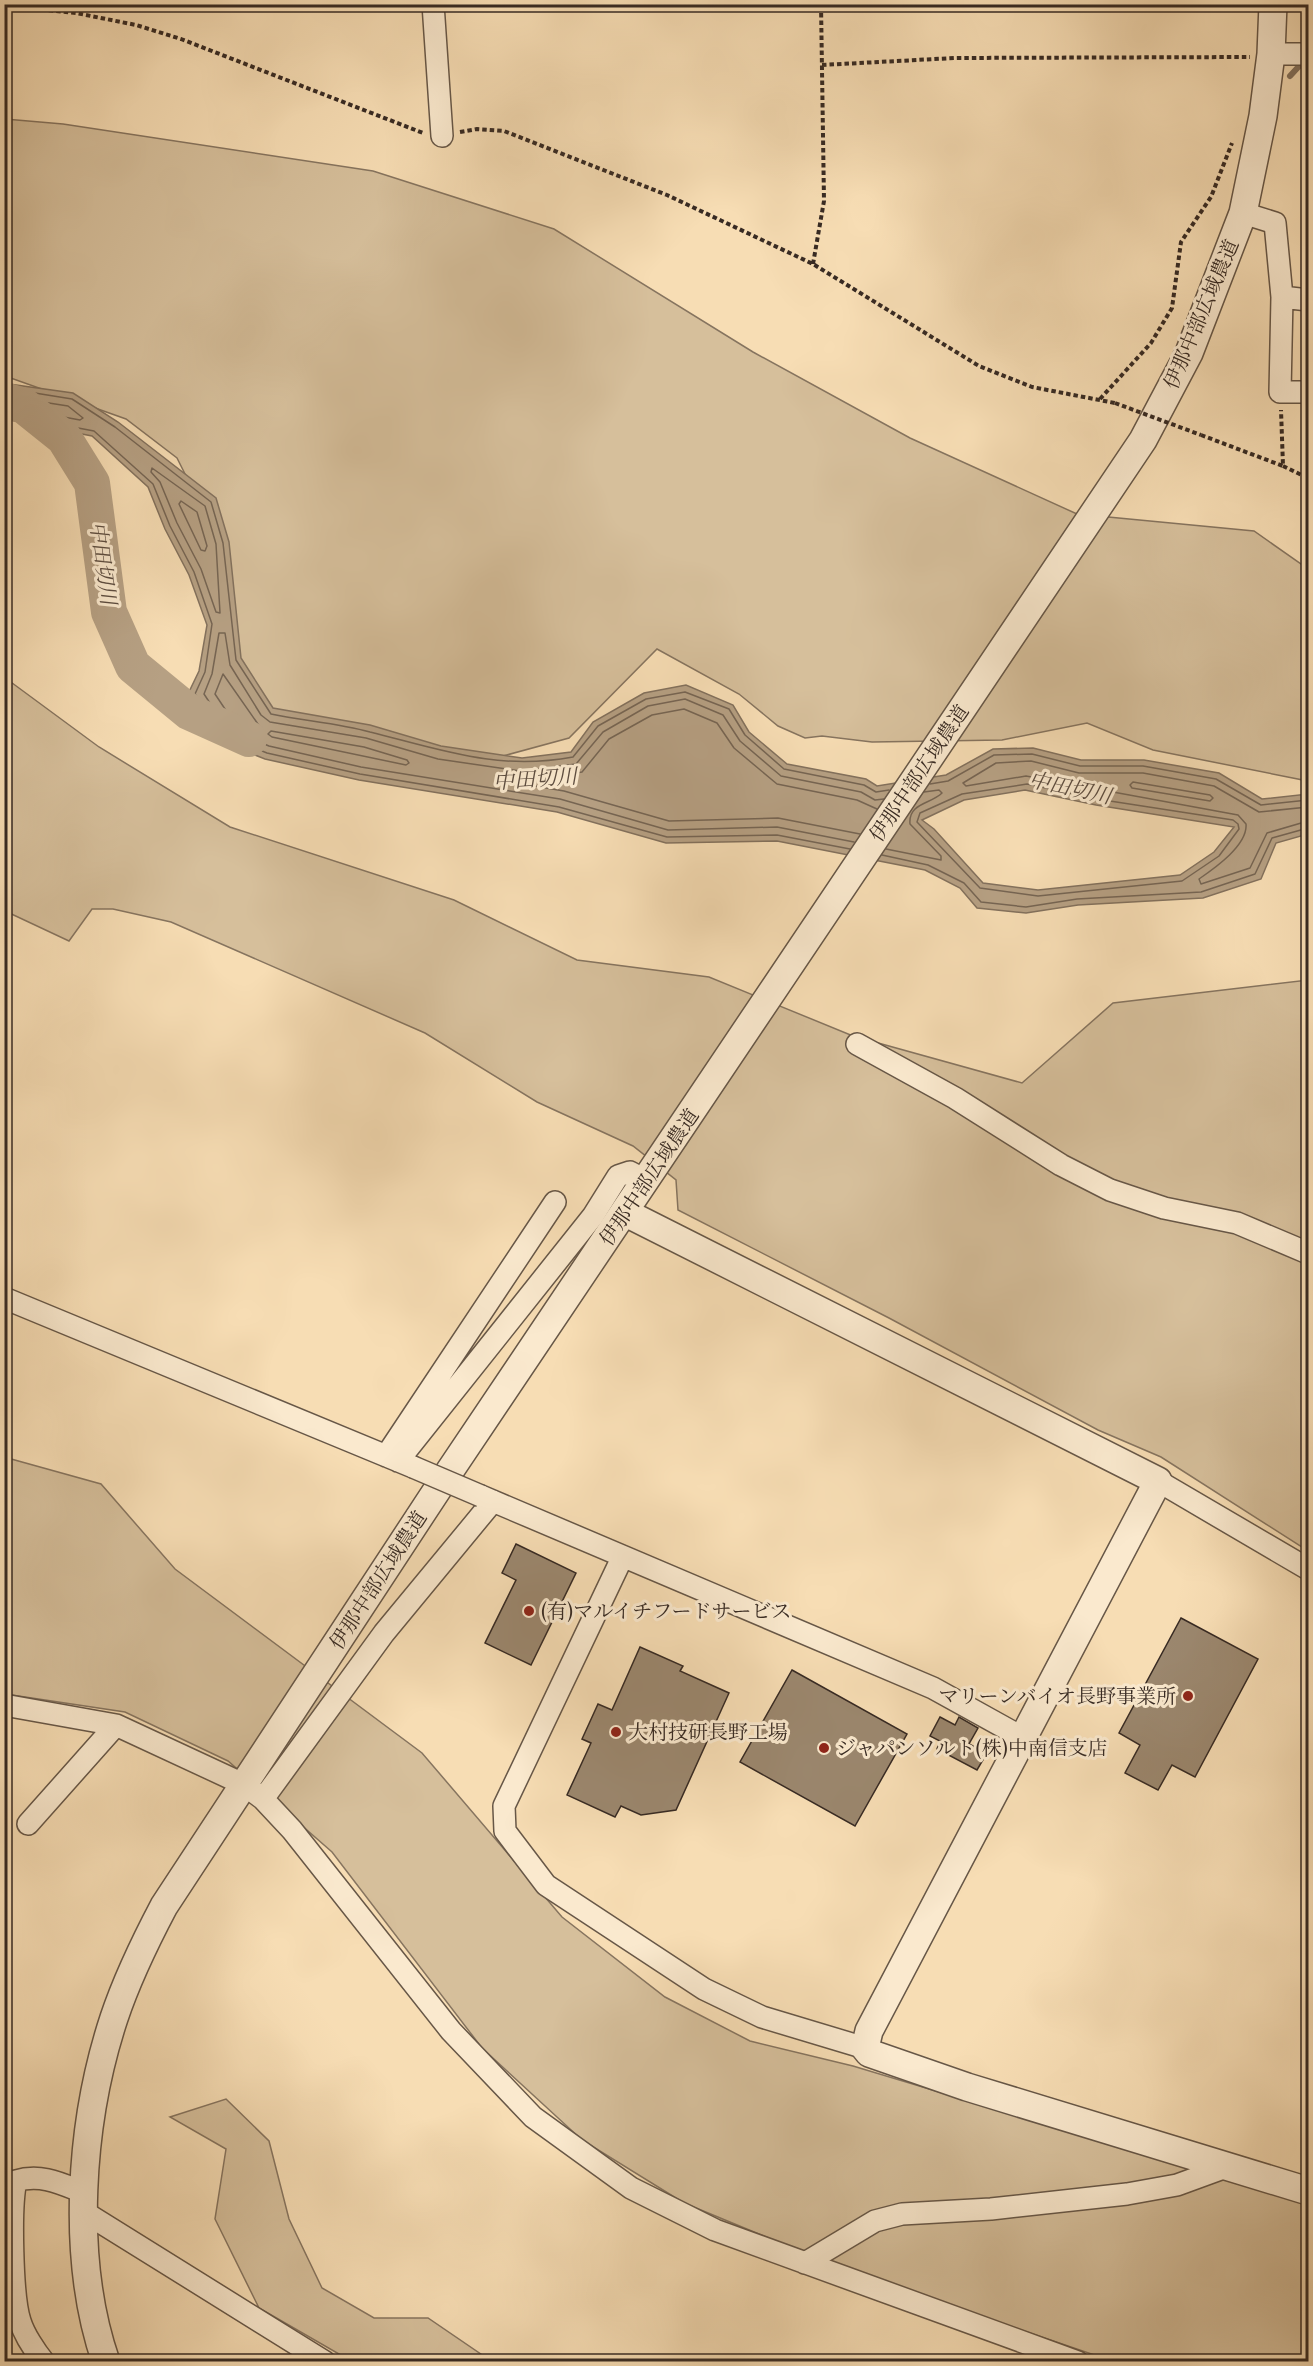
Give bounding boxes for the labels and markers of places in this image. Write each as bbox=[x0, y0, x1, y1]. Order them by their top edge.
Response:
place label: (有)マルイチフードサービス bbox=[541, 1599, 792, 1623]
marker: (有)マルイチフードサービス bbox=[522, 1604, 536, 1618]
place label: マリーンバイオ長野事業所 bbox=[938, 1684, 1176, 1708]
marker: マリーンバイオ長野事業所 bbox=[1181, 1689, 1195, 1703]
place label: 大村技研長野工場 bbox=[628, 1720, 788, 1744]
marker: 大村技研長野工場 bbox=[609, 1725, 623, 1739]
place label: ジャパンソルト(株)中南信支店 bbox=[836, 1736, 1108, 1760]
marker: ジャパンソルト(株)中南信支店 bbox=[817, 1741, 831, 1755]

